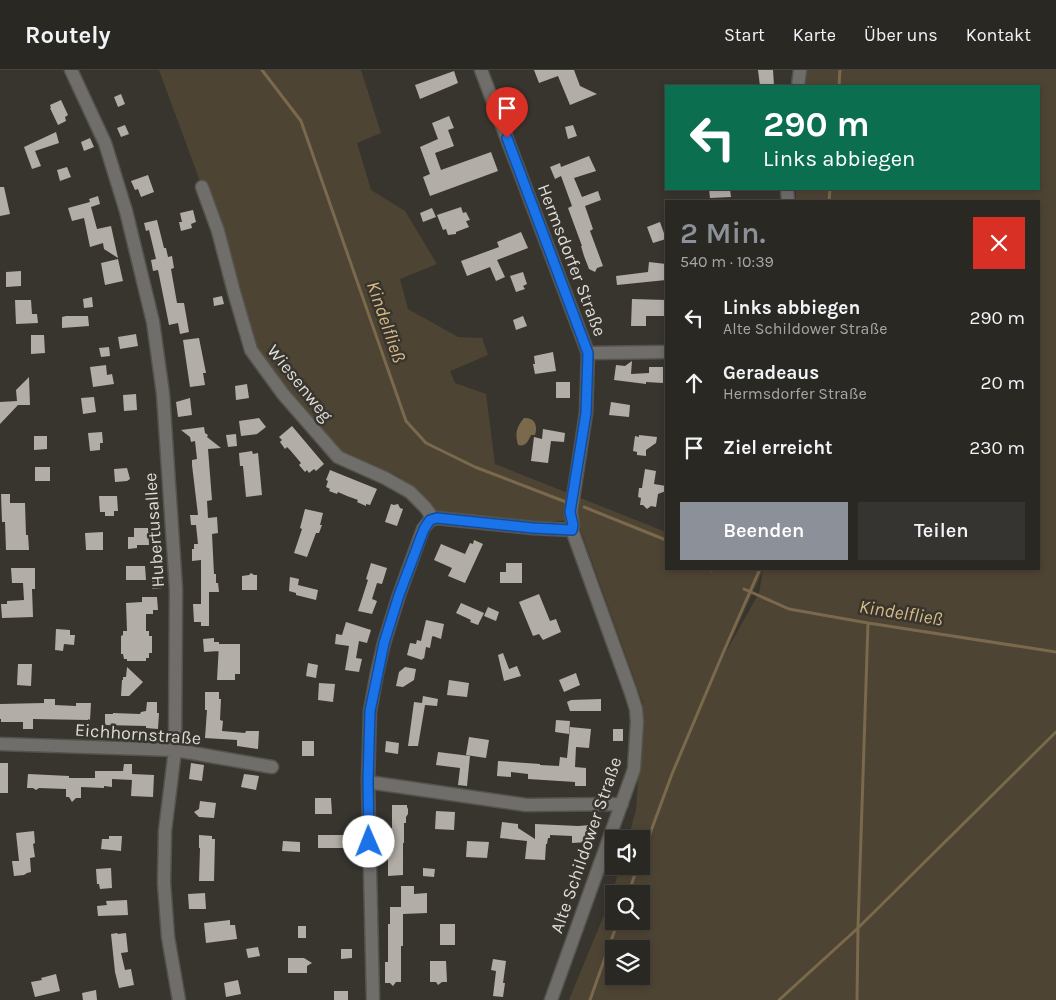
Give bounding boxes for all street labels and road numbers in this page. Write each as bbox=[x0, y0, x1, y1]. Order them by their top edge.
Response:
street label: Hermsdorfer Straße bbox=[533, 181, 611, 339]
street label: Wiesenweg bbox=[262, 340, 338, 426]
street label: Hubertusallee bbox=[139, 472, 169, 588]
street label: Eichhornstraße bbox=[74, 719, 202, 749]
street label: Alte Schildower Straße bbox=[545, 754, 627, 936]

